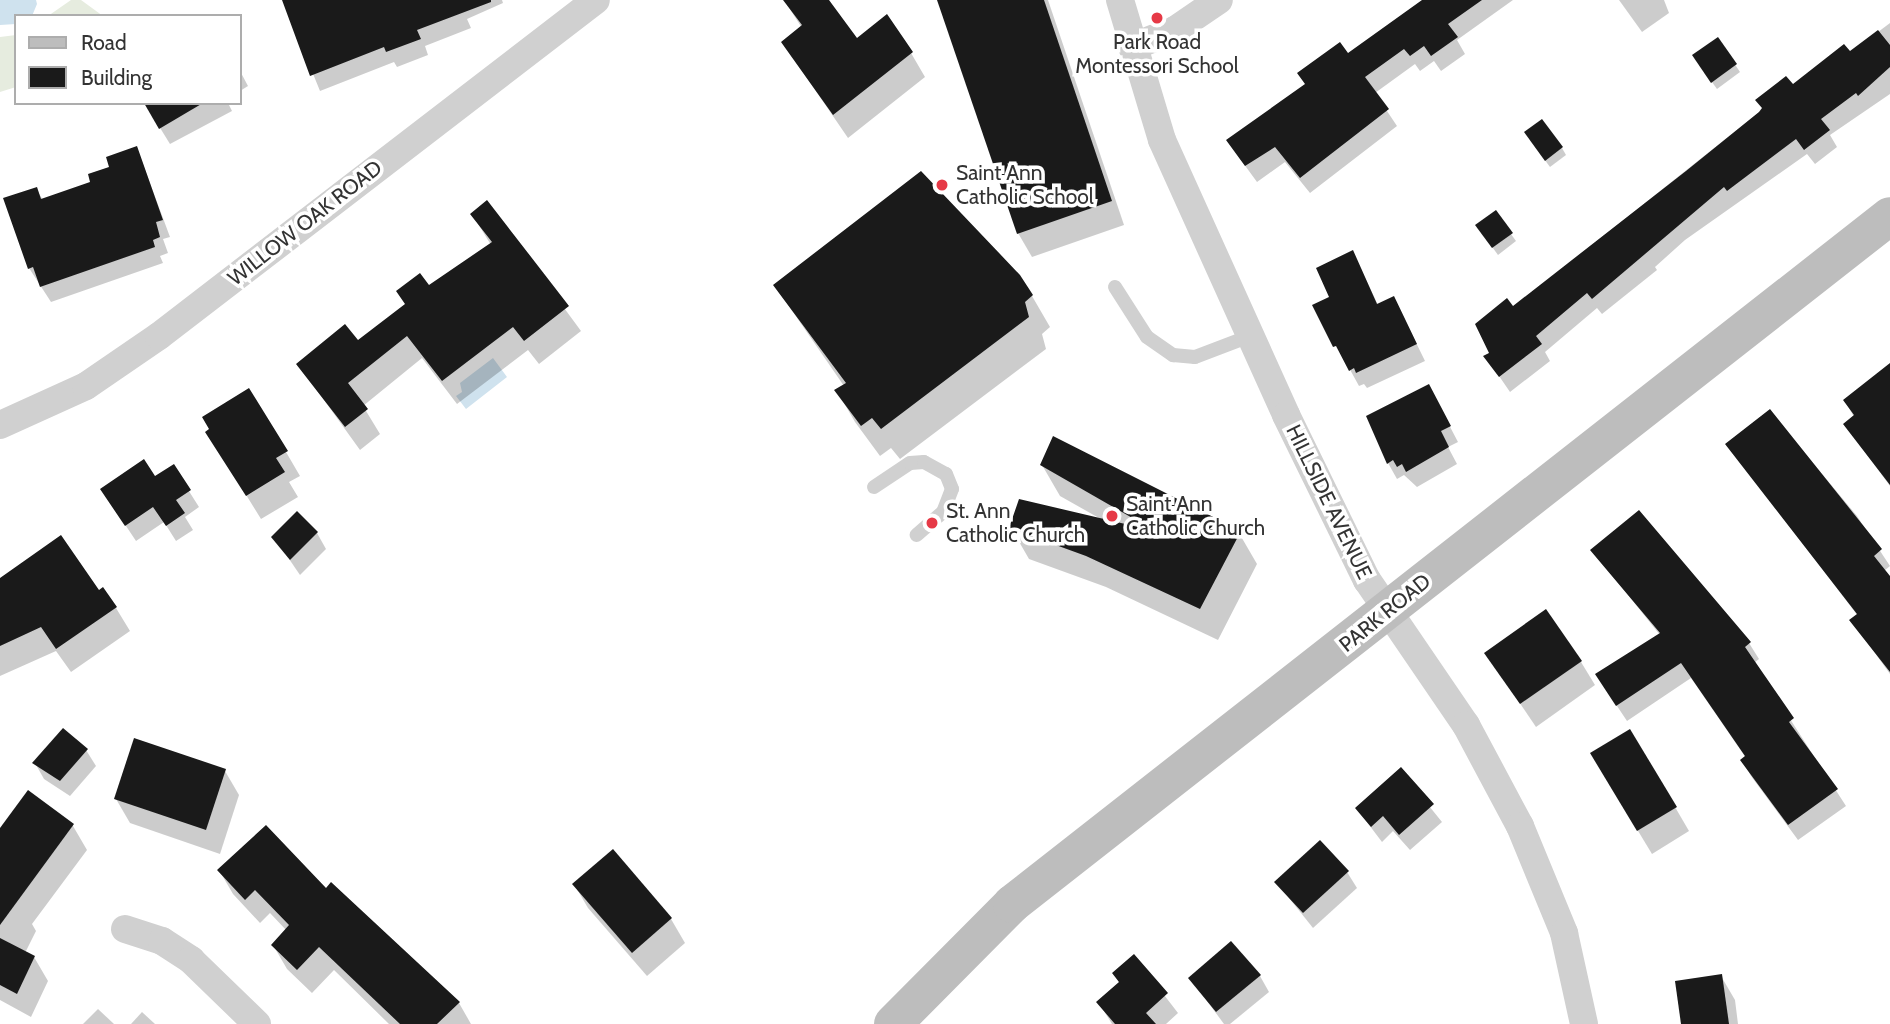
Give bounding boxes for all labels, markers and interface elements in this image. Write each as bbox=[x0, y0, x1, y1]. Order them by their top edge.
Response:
marker: Park Road Montessori School bbox=[1149, 10, 1165, 26]
legend bbox=[14, 14, 242, 105]
place label: Park Road Montessori School bbox=[1075, 29, 1239, 79]
text: Road bbox=[81, 30, 127, 55]
text: Building bbox=[81, 65, 152, 90]
street label: WILLOW OAK ROAD bbox=[223, 155, 387, 291]
place label: Saint Ann Catholic School bbox=[956, 160, 1094, 210]
marker: Saint Ann Catholic School bbox=[934, 177, 950, 193]
street label: HILLSIDE AVENUE bbox=[1281, 421, 1377, 583]
place label: Saint Ann Catholic Church bbox=[1126, 491, 1265, 541]
place label: St. Ann Catholic Church bbox=[946, 498, 1085, 548]
marker: Saint Ann Catholic Church bbox=[1104, 508, 1120, 524]
marker: St. Ann Catholic Church bbox=[924, 515, 940, 531]
street label: PARK ROAD bbox=[1334, 569, 1436, 657]

